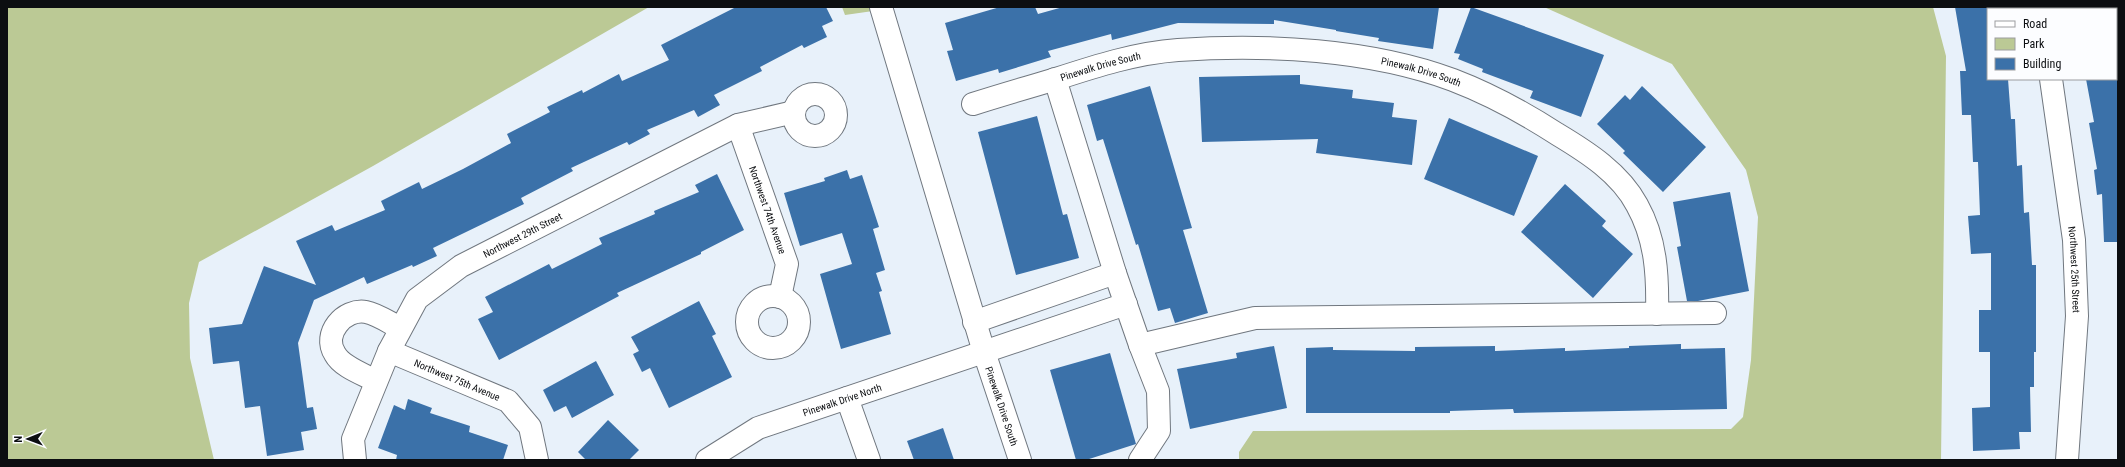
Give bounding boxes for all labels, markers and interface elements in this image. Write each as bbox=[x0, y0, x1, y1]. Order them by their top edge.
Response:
legend bbox=[1987, 8, 2117, 80]
text: Road bbox=[2023, 17, 2047, 31]
text: Park bbox=[2023, 37, 2045, 51]
street label: Pinewalk Drive South bbox=[1059, 50, 1142, 83]
street label: Pinewalk Drive South bbox=[1380, 55, 1463, 89]
text: Building bbox=[2023, 57, 2061, 71]
street label: Northwest 74th Avenue bbox=[747, 165, 788, 256]
street label: Northwest 29th Street bbox=[481, 211, 564, 260]
street label: Northwest 25th Street bbox=[2066, 225, 2082, 313]
street label: Northwest 75th Avenue bbox=[412, 357, 502, 403]
street label: Pinewalk Drive South bbox=[983, 365, 1020, 447]
street label: Pinewalk Drive North bbox=[802, 382, 883, 418]
north arrow bbox=[8, 419, 48, 459]
text: N bbox=[12, 435, 25, 443]

